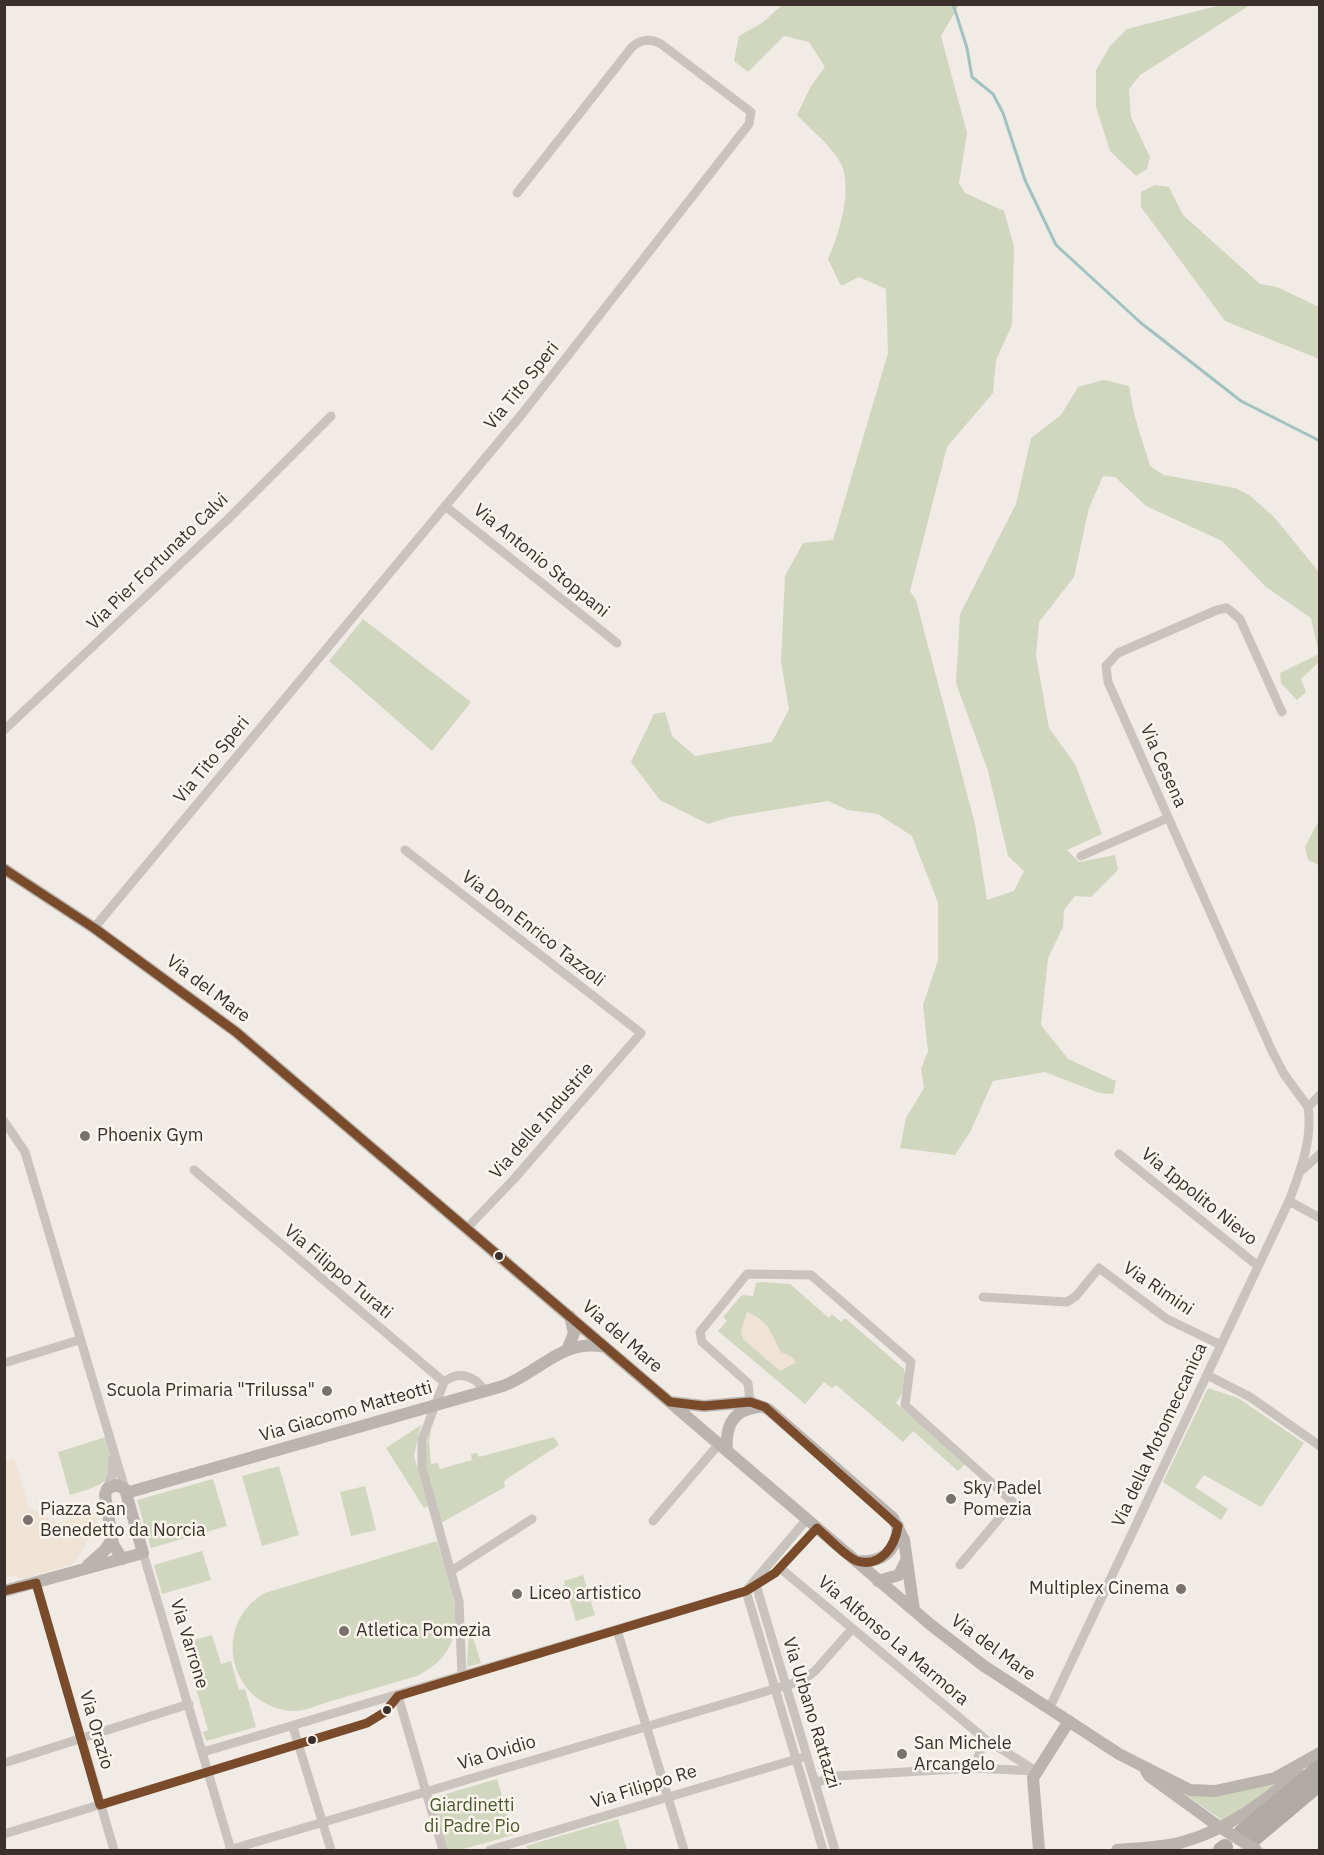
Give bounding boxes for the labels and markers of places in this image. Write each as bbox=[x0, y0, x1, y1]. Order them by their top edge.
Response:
place label: Phoenix Gym bbox=[97, 1125, 203, 1147]
marker: Phoenix Gym bbox=[78, 1129, 92, 1143]
unlabelled marker bbox=[493, 1250, 505, 1262]
place label: Scuola Primaria "Trilussa" bbox=[106, 1380, 315, 1402]
marker: Scuola Primaria "Trilussa" bbox=[320, 1384, 334, 1398]
place label: Sky Padel Pomezia bbox=[963, 1478, 1042, 1520]
marker: Sky Padel Pomezia bbox=[944, 1492, 958, 1506]
place label: Piazza San Benedetto da Norcia bbox=[40, 1499, 206, 1541]
marker: Piazza San Benedetto da Norcia bbox=[21, 1513, 35, 1527]
place label: Multiplex Cinema bbox=[1029, 1578, 1169, 1600]
marker: Multiplex Cinema bbox=[1174, 1582, 1188, 1596]
place label: Liceo artistico bbox=[529, 1583, 641, 1605]
marker: Liceo artistico bbox=[510, 1587, 524, 1601]
place label: Atletica Pomezia bbox=[356, 1620, 491, 1642]
marker: Atletica Pomezia bbox=[337, 1624, 351, 1638]
unlabelled marker bbox=[381, 1704, 393, 1716]
place label: San Michele Arcangelo bbox=[914, 1733, 1012, 1776]
unlabelled marker bbox=[306, 1734, 318, 1746]
marker: San Michele Arcangelo bbox=[895, 1747, 909, 1761]

